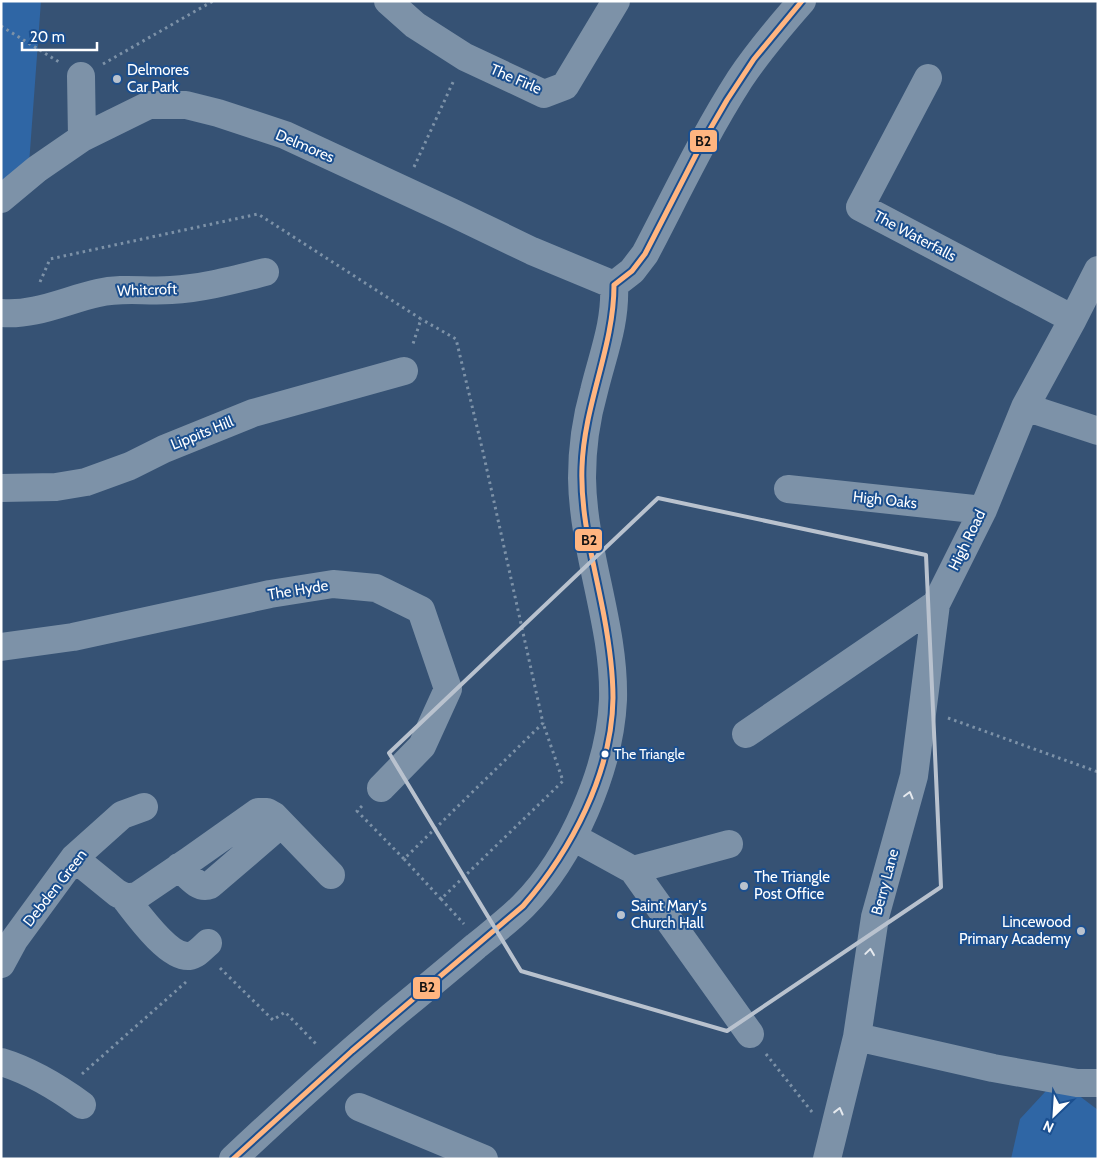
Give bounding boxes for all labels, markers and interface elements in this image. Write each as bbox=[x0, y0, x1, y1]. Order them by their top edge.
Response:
scale bar bbox=[22, 20, 98, 52]
text: 20 m bbox=[30, 28, 65, 46]
street label: The Firle bbox=[488, 60, 545, 98]
place label: Delmores Car Park bbox=[127, 61, 189, 96]
marker: Delmores Car Park bbox=[111, 73, 123, 85]
street label: Delmores bbox=[273, 126, 337, 166]
line badge: B2 bbox=[689, 129, 718, 153]
text: B2 bbox=[695, 132, 711, 150]
street label: The Waterfalls bbox=[871, 207, 959, 265]
street label: Whitcroft bbox=[117, 280, 177, 300]
street label: Lippits Hill bbox=[168, 412, 236, 454]
street label: High Oaks bbox=[852, 488, 918, 512]
street label: High Road bbox=[945, 507, 989, 573]
line badge: B2 bbox=[574, 528, 603, 552]
text: B2 bbox=[581, 531, 597, 549]
street label: The Hyde bbox=[266, 576, 330, 604]
place label: The Triangle bbox=[614, 745, 685, 763]
marker: The Triangle bbox=[600, 749, 610, 759]
one-way arrow bbox=[903, 791, 913, 799]
street label: Debden Green bbox=[19, 846, 91, 930]
street label: Berry Lane bbox=[868, 847, 903, 917]
place label: The Triangle Post Office bbox=[754, 868, 830, 903]
marker: The Triangle Post Office bbox=[738, 880, 750, 892]
place label: Saint Mary's Church Hall bbox=[631, 897, 707, 932]
marker: Saint Mary's Church Hall bbox=[615, 909, 627, 921]
place label: Lincewood Primary Academy bbox=[959, 913, 1071, 948]
marker: Lincewood Primary Academy bbox=[1075, 925, 1087, 937]
one-way arrow bbox=[864, 948, 874, 956]
line badge: B2 bbox=[412, 976, 441, 1000]
text: B2 bbox=[419, 978, 435, 996]
north arrow bbox=[1029, 1090, 1079, 1140]
one-way arrow bbox=[833, 1107, 844, 1116]
text: N bbox=[1040, 1117, 1057, 1137]

